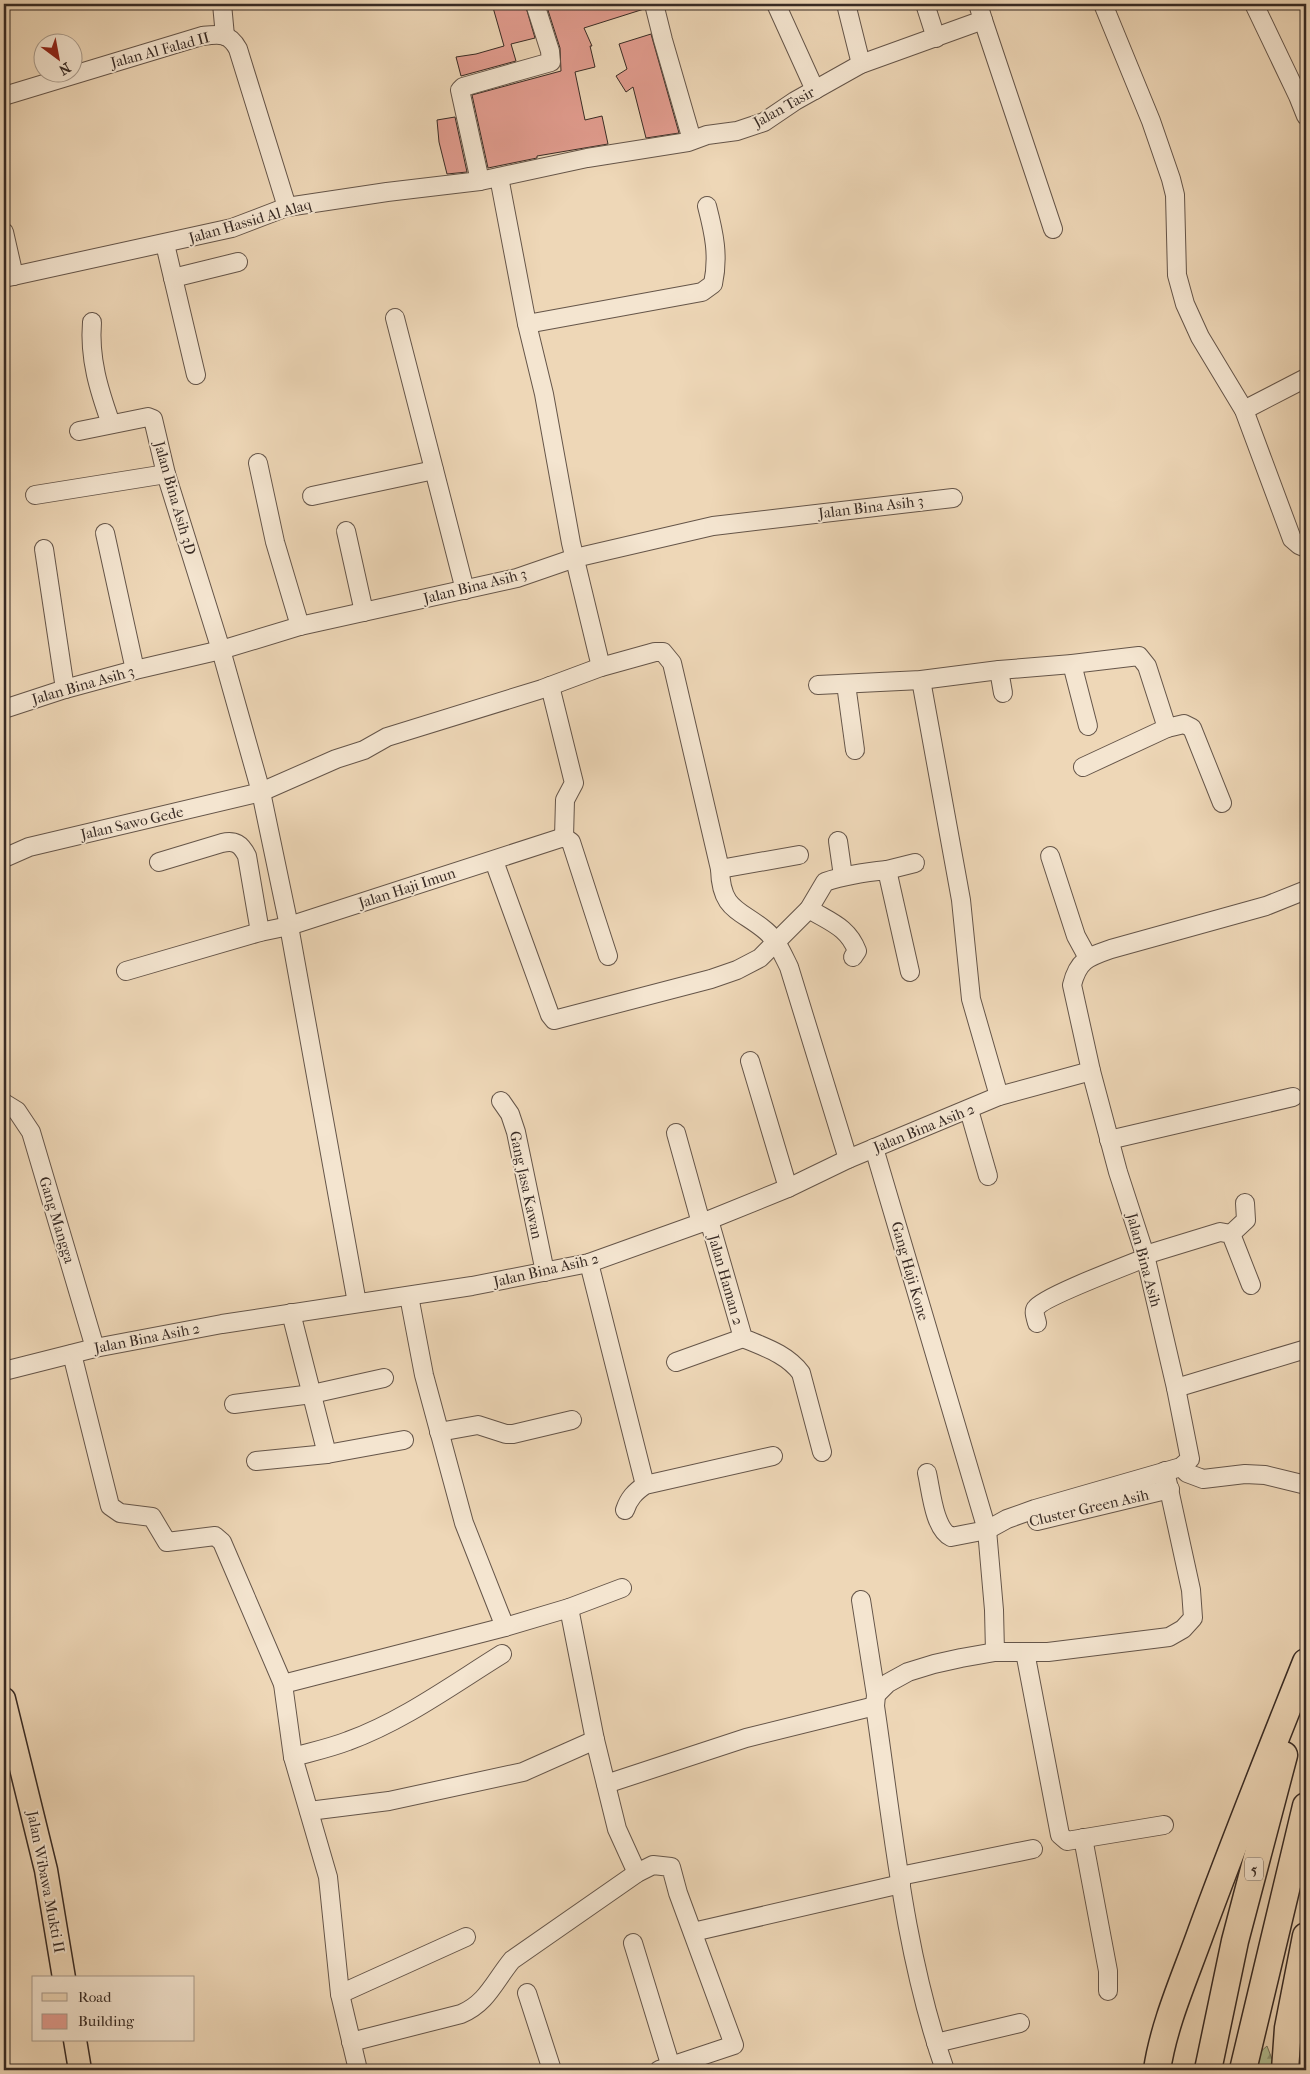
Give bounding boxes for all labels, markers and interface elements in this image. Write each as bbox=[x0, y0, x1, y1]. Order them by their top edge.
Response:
street label: Jalan Al Falad II bbox=[108, 28, 211, 72]
north arrow bbox=[32, 32, 82, 82]
text: N bbox=[55, 59, 74, 79]
street label: Jalan Tasir bbox=[749, 82, 818, 132]
street label: Jalan Hassid Al Alaq bbox=[186, 195, 314, 247]
street label: Jalan Bina Asih 3D bbox=[150, 438, 200, 557]
street label: Jalan Bina Asih 3 bbox=[816, 492, 925, 523]
street label: Jalan Bina Asih 3 bbox=[421, 564, 529, 608]
street label: Jalan Bina Asih 3 bbox=[29, 662, 136, 709]
street label: Jalan Sawo Gede bbox=[78, 802, 186, 844]
street label: Jalan Haji Imun bbox=[355, 864, 458, 912]
street label: Jalan Bina Asih 2 bbox=[870, 1099, 977, 1157]
street label: Gang Jasa Kawan bbox=[506, 1129, 546, 1241]
street label: Gang Mangga bbox=[35, 1174, 79, 1267]
street label: Jalan Bina Asih bbox=[1123, 1210, 1165, 1309]
street label: Gang Haji Kone bbox=[887, 1220, 933, 1323]
street label: Jalan Haman 2 bbox=[704, 1232, 748, 1328]
street label: Jalan Bina Asih 2 bbox=[491, 1249, 601, 1291]
street label: Jalan Bina Asih 2 bbox=[92, 1319, 202, 1357]
street label: Cluster Green Asih bbox=[1027, 1485, 1151, 1531]
street label: Jalan Wibawa Mukti II bbox=[23, 1808, 69, 1955]
road number: 5 bbox=[1245, 1858, 1263, 1880]
legend bbox=[32, 1976, 195, 2042]
text: Road bbox=[78, 1988, 112, 2006]
text: Building bbox=[78, 2012, 135, 2030]

